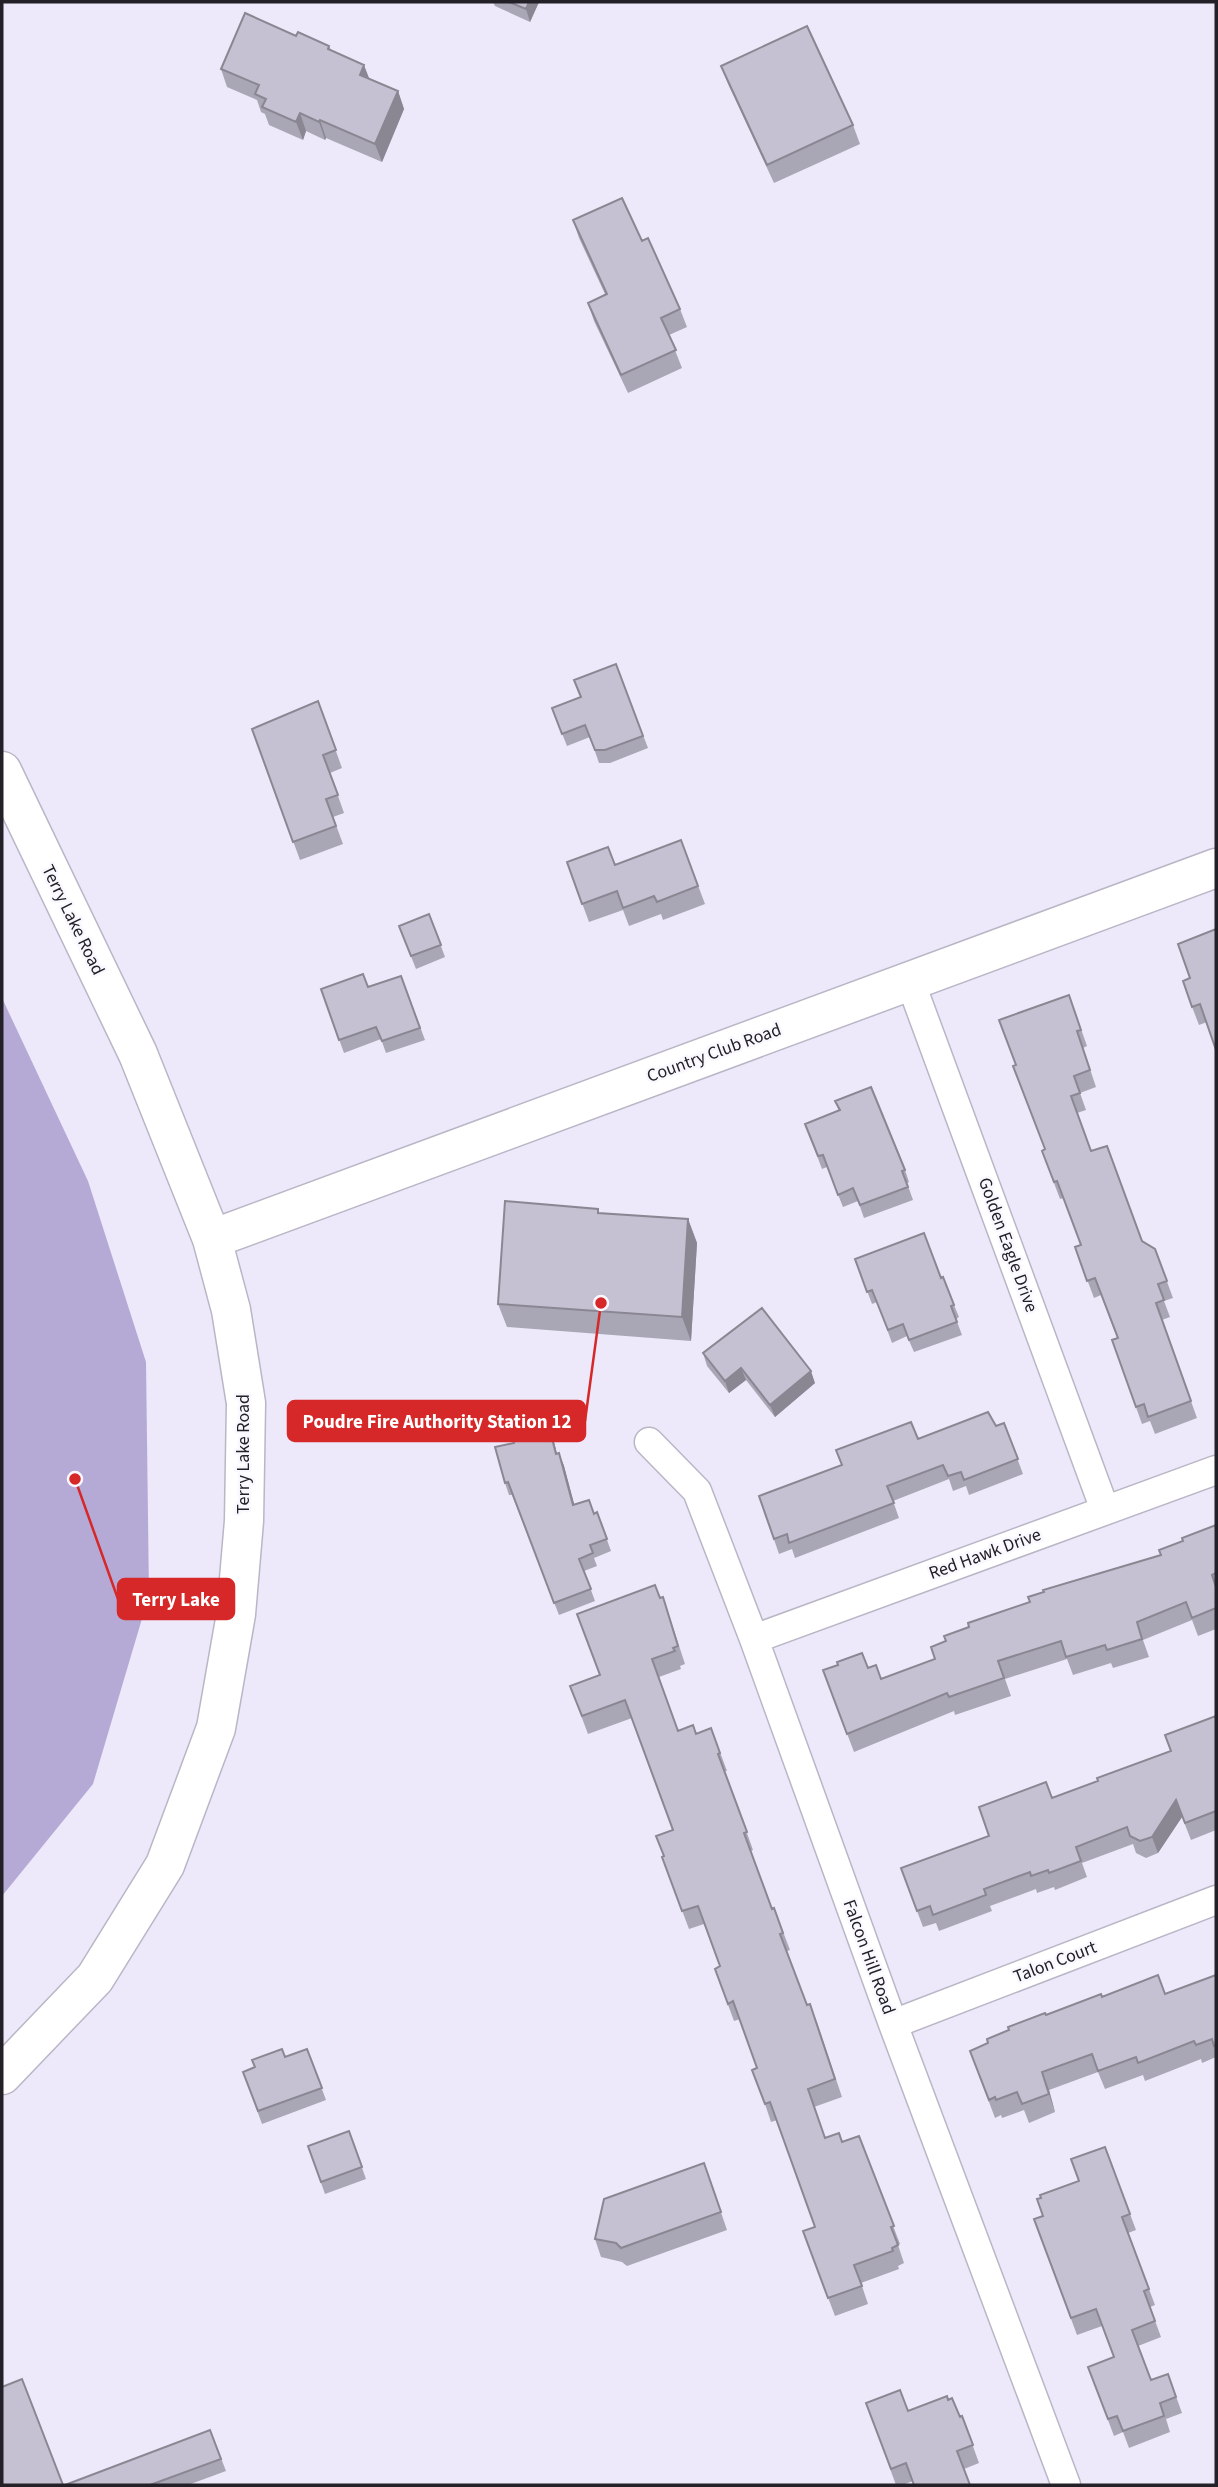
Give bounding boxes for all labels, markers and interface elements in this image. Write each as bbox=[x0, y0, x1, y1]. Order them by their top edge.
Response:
street label: Terry Lake Road bbox=[35, 861, 111, 979]
street label: Country Club Road bbox=[643, 1017, 785, 1089]
street label: Golden Eagle Drive bbox=[972, 1174, 1044, 1316]
street label: Terry Lake Road bbox=[231, 1394, 256, 1514]
callout: Poudre Fire Authority Station 12 bbox=[288, 1401, 585, 1441]
text: Poudre Fire Authority Station 12 bbox=[303, 1409, 571, 1436]
street label: Red Hawk Drive bbox=[925, 1522, 1045, 1586]
callout: Terry Lake bbox=[118, 1579, 234, 1619]
text: Terry Lake bbox=[132, 1587, 220, 1614]
street label: Falcon Hill Road bbox=[837, 1896, 901, 2018]
street label: Talon Court bbox=[1010, 1935, 1100, 1989]

